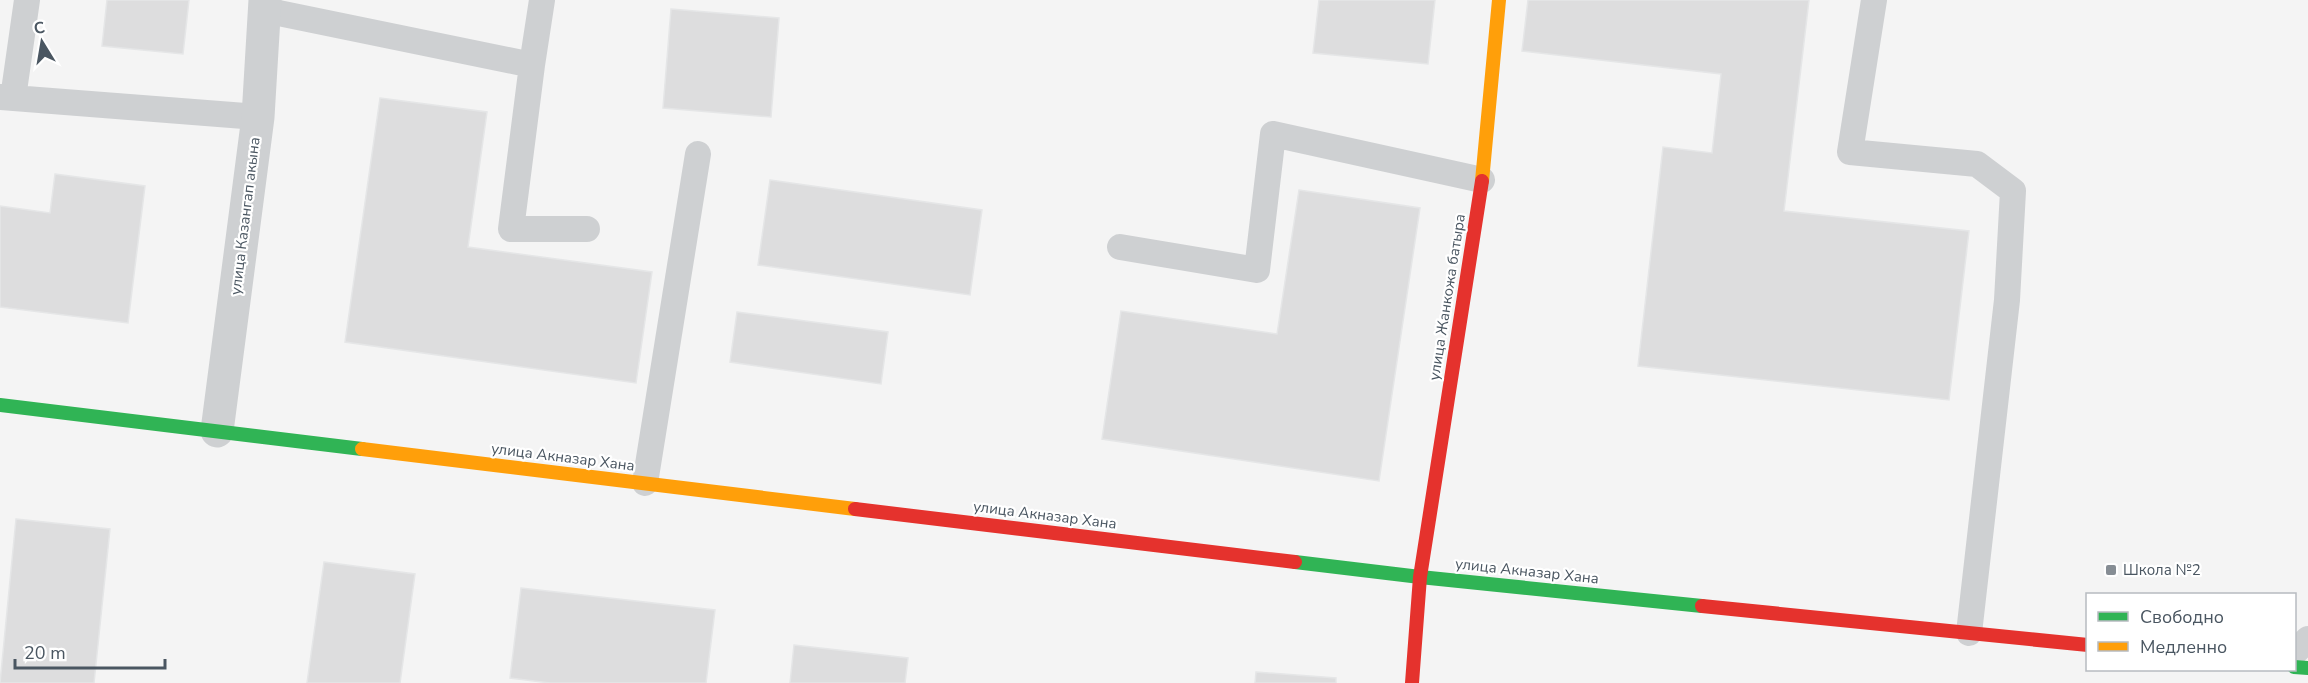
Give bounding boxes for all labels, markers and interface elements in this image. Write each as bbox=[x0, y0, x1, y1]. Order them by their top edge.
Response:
north arrow bbox=[12, 12, 72, 72]
text: С bbox=[32, 16, 47, 40]
street label: улица Казангап акына bbox=[225, 136, 265, 296]
street label: улица Жанкожа батыра bbox=[1424, 212, 1470, 382]
street label: улица Акназар Хана bbox=[490, 438, 636, 476]
street label: улица Акназар Хана bbox=[972, 496, 1118, 534]
street label: улица Акназар Хана bbox=[1454, 554, 1600, 588]
place label: Школа №2 bbox=[2123, 560, 2201, 580]
marker: Школа №2 bbox=[2104, 563, 2118, 577]
legend bbox=[2086, 593, 2296, 671]
text: Свободно bbox=[2140, 605, 2224, 629]
scale bar bbox=[15, 632, 165, 670]
text: Медленно bbox=[2140, 635, 2227, 659]
text: 20 m bbox=[24, 641, 66, 665]

